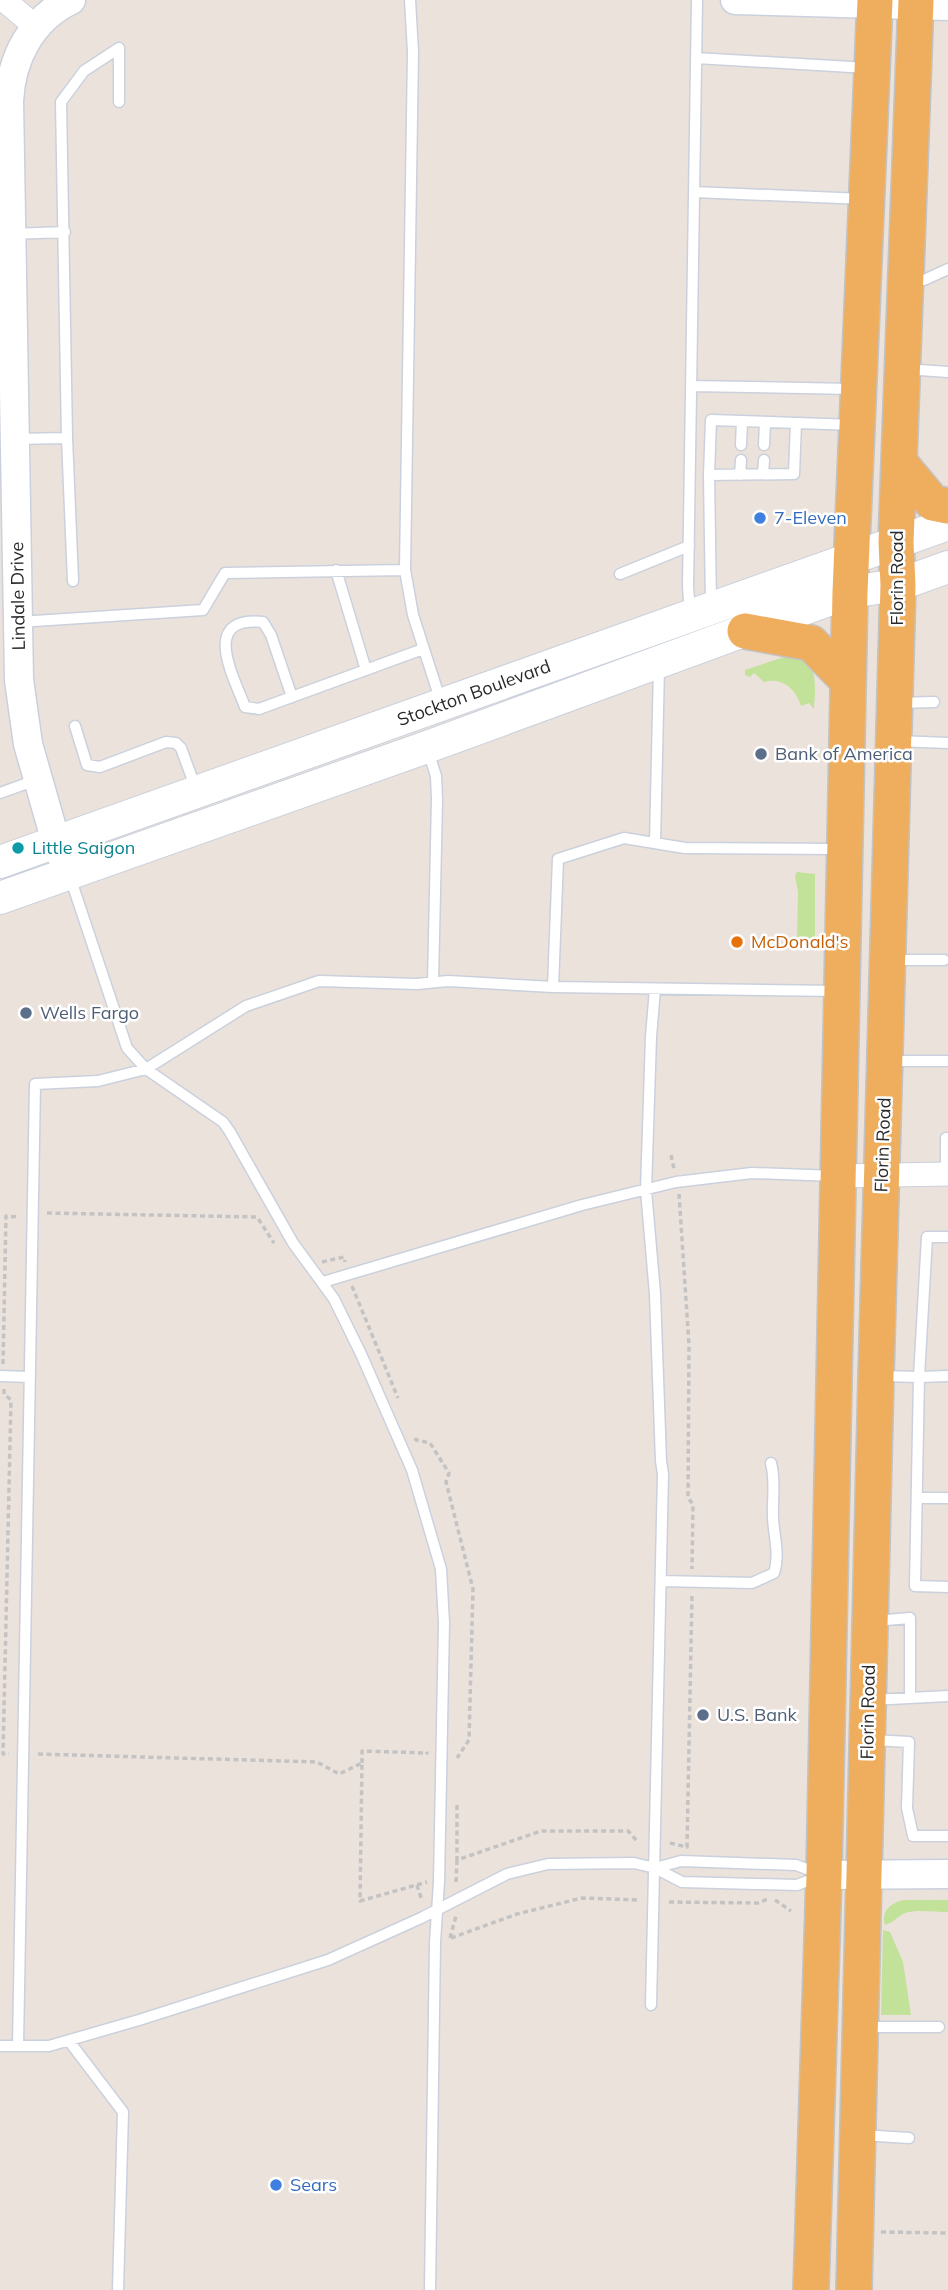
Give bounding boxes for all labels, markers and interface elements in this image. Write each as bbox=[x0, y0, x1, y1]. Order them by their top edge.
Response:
place label: 7-Eleven bbox=[774, 506, 847, 529]
marker: 7-Eleven bbox=[752, 510, 768, 526]
street label: Florin Road bbox=[885, 531, 908, 625]
street label: Lindale Drive bbox=[5, 542, 30, 650]
street label: Stockton Boulevard bbox=[394, 654, 554, 731]
place label: Bank of America bbox=[775, 742, 913, 765]
marker: Bank of America bbox=[753, 746, 769, 762]
place label: Little Saigon bbox=[32, 836, 135, 859]
marker: Little Saigon bbox=[10, 840, 26, 856]
place label: McDonald's bbox=[751, 930, 848, 953]
marker: McDonald's bbox=[729, 934, 745, 950]
place label: Wells Fargo bbox=[40, 1001, 139, 1024]
marker: Wells Fargo bbox=[18, 1005, 34, 1021]
street label: Florin Road bbox=[869, 1097, 896, 1193]
street label: Florin Road bbox=[855, 1664, 880, 1760]
place label: U.S. Bank bbox=[717, 1703, 797, 1726]
marker: U.S. Bank bbox=[695, 1707, 711, 1723]
place label: Sears bbox=[290, 2173, 337, 2196]
marker: Sears bbox=[268, 2177, 284, 2193]

